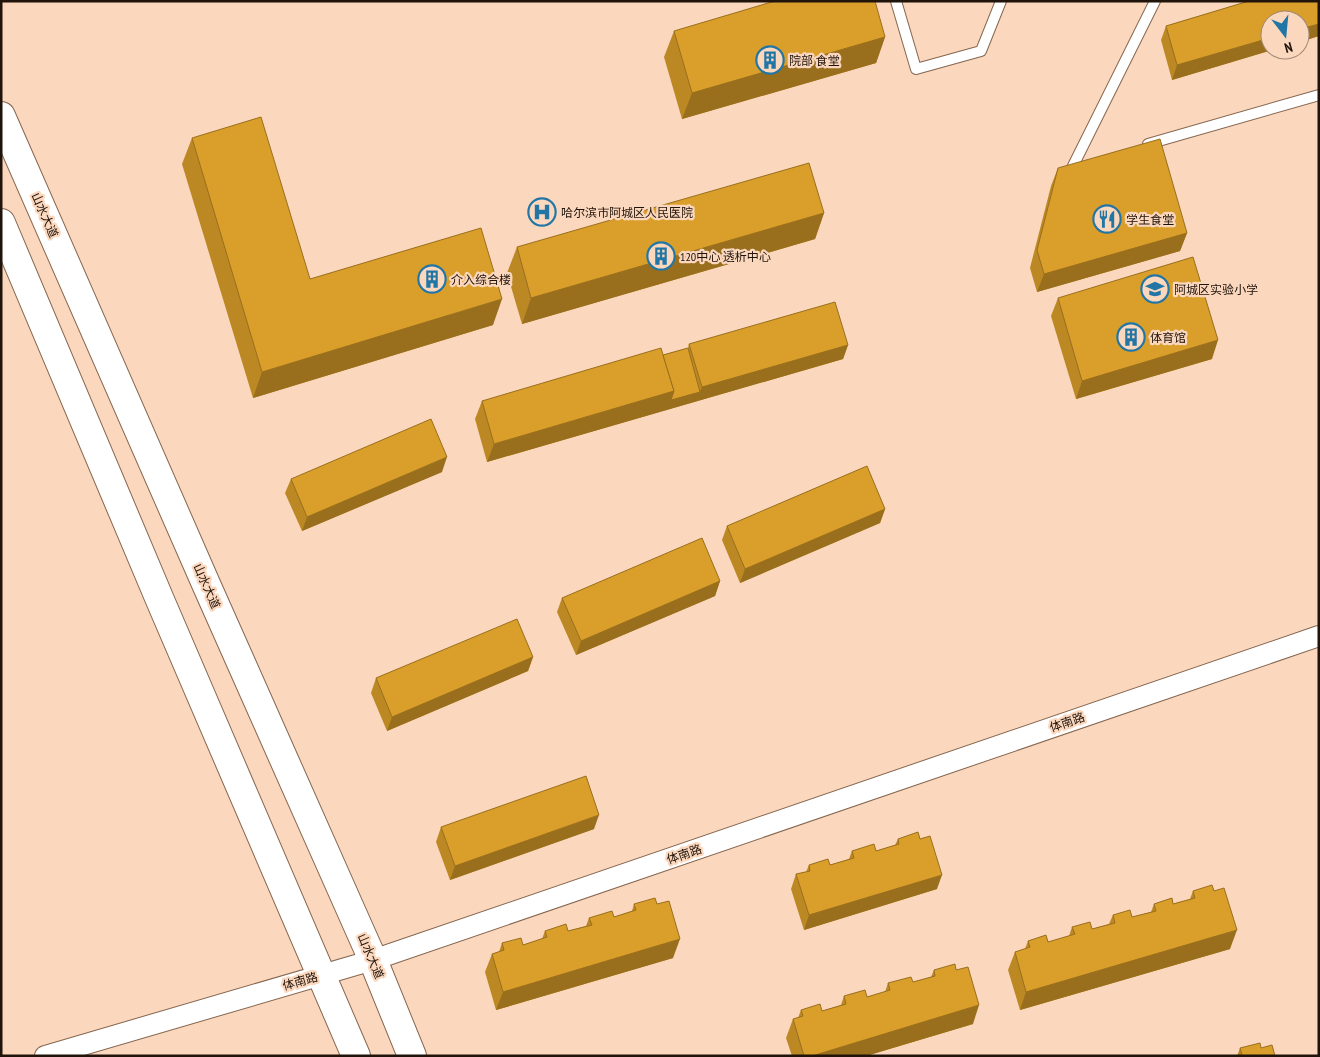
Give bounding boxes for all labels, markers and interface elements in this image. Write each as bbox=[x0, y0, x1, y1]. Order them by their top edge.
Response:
north arrow bbox=[1260, 10, 1310, 60]
text: N bbox=[1282, 38, 1295, 57]
building icon: 院部 食堂 bbox=[755, 45, 785, 75]
place label: 院部 食堂 bbox=[789, 53, 840, 68]
street label: 山水大道 bbox=[28, 190, 62, 240]
hospital icon: 哈尔滨市阿城区人民医院 bbox=[527, 197, 557, 227]
restaurant icon: 学生食堂 bbox=[1092, 204, 1122, 234]
place label: 哈尔滨市阿城区人民医院 bbox=[561, 205, 693, 220]
place label: 学生食堂 bbox=[1126, 212, 1174, 227]
building icon: 120中心 透析中心 bbox=[646, 241, 676, 271]
place label: 120中心 透析中心 bbox=[680, 249, 771, 264]
building icon: 介入综合楼 bbox=[417, 264, 447, 294]
place label: 介入综合楼 bbox=[451, 272, 511, 287]
school or university icon: 阿城区实验小学 bbox=[1140, 274, 1170, 304]
place label: 阿城区实验小学 bbox=[1174, 282, 1258, 297]
building icon: 体育馆 bbox=[1116, 322, 1146, 352]
place label: 体育馆 bbox=[1150, 330, 1186, 345]
street label: 山水大道 bbox=[190, 561, 224, 611]
street label: 体南路 bbox=[1048, 709, 1086, 735]
street label: 体南路 bbox=[665, 841, 703, 867]
street label: 山水大道 bbox=[355, 931, 387, 981]
street label: 体南路 bbox=[281, 969, 319, 993]

